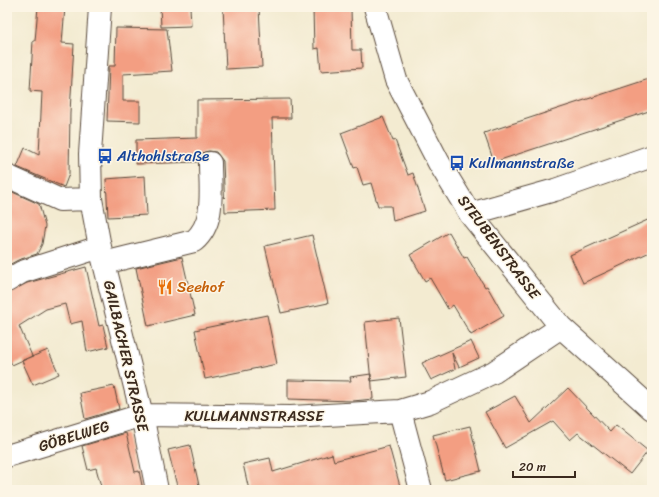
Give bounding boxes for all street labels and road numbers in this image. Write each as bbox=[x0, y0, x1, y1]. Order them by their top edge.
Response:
street label: STEUBENSTRASSE bbox=[451, 189, 548, 306]
street label: GAILBACHER STRASSE bbox=[96, 278, 156, 436]
street label: KULLMANNSTRASSE bbox=[184, 403, 325, 429]
street label: GÖBELWEG bbox=[35, 413, 113, 459]

